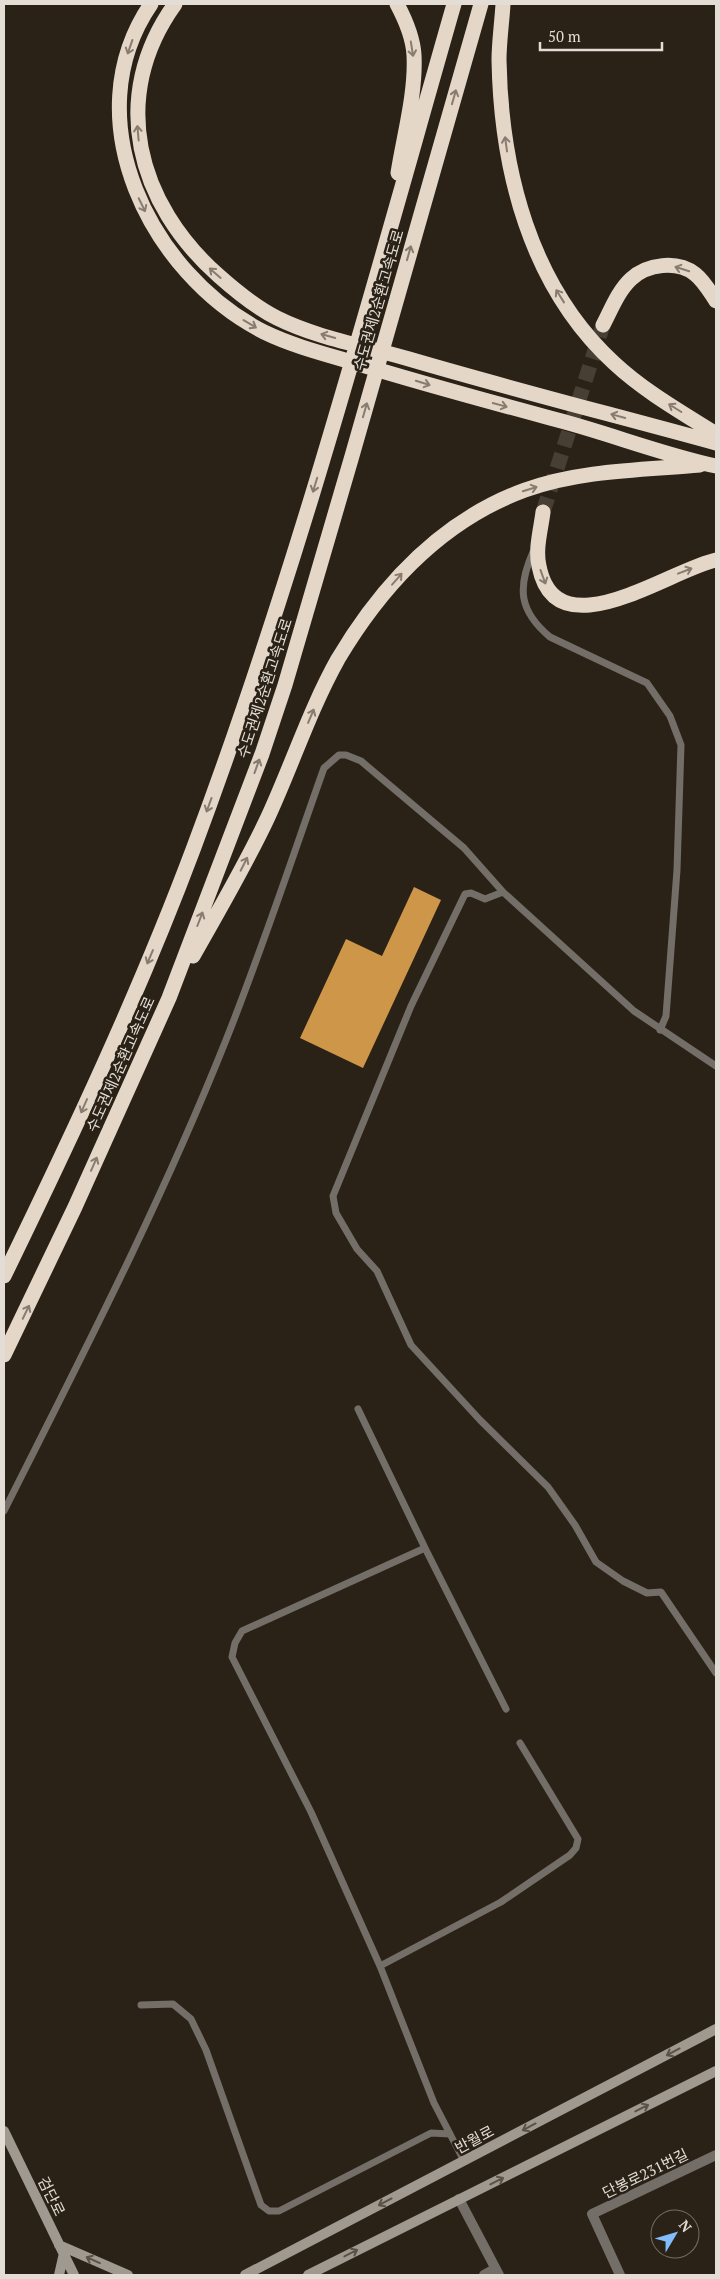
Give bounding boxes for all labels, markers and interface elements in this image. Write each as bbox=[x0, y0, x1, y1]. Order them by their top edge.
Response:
scale bar bbox=[540, 20, 662, 52]
text: 50 m bbox=[548, 26, 581, 46]
one-way arrow bbox=[125, 39, 134, 55]
one-way arrow bbox=[408, 41, 418, 57]
one-way arrow bbox=[449, 89, 459, 105]
one-way arrow bbox=[134, 126, 143, 142]
one-way arrow bbox=[500, 136, 510, 152]
one-way arrow bbox=[138, 197, 147, 212]
street label: 수도권제2순환고속도로 bbox=[348, 227, 408, 373]
one-way arrow bbox=[405, 246, 415, 262]
one-way arrow bbox=[675, 264, 690, 273]
one-way arrow bbox=[208, 267, 221, 279]
one-way arrow bbox=[554, 289, 564, 303]
one-way arrow bbox=[242, 319, 256, 329]
one-way arrow bbox=[320, 330, 336, 340]
one-way arrow bbox=[414, 379, 430, 389]
one-way arrow bbox=[491, 400, 507, 410]
one-way arrow bbox=[361, 402, 371, 418]
one-way arrow bbox=[668, 403, 682, 413]
one-way arrow bbox=[611, 411, 627, 421]
one-way arrow bbox=[310, 477, 320, 493]
one-way arrow bbox=[521, 484, 537, 494]
one-way arrow bbox=[677, 566, 692, 575]
one-way arrow bbox=[539, 569, 548, 585]
one-way arrow bbox=[391, 573, 402, 586]
street label: 수도권제2순환고속도로 bbox=[232, 615, 296, 761]
one-way arrow bbox=[307, 709, 317, 724]
one-way arrow bbox=[253, 759, 262, 775]
one-way arrow bbox=[204, 797, 213, 813]
one-way arrow bbox=[240, 857, 249, 872]
one-way arrow bbox=[196, 911, 205, 926]
one-way arrow bbox=[144, 949, 154, 964]
street label: 수도권제2순환고속도로 bbox=[81, 993, 159, 1135]
one-way arrow bbox=[79, 1098, 89, 1113]
one-way arrow bbox=[90, 1157, 100, 1172]
one-way arrow bbox=[22, 1305, 31, 1320]
one-way arrow bbox=[666, 2048, 681, 2057]
one-way arrow bbox=[634, 2103, 649, 2112]
street label: 반월로 bbox=[451, 2120, 497, 2158]
one-way arrow bbox=[522, 2123, 537, 2132]
street label: 단봉로231번길 bbox=[599, 2144, 691, 2202]
street label: 검단로 bbox=[34, 2173, 70, 2219]
one-way arrow bbox=[489, 2176, 504, 2185]
one-way arrow bbox=[378, 2198, 393, 2207]
north arrow bbox=[650, 2209, 700, 2259]
text: N bbox=[675, 2216, 697, 2236]
one-way arrow bbox=[344, 2248, 359, 2258]
one-way arrow bbox=[86, 2255, 101, 2265]

